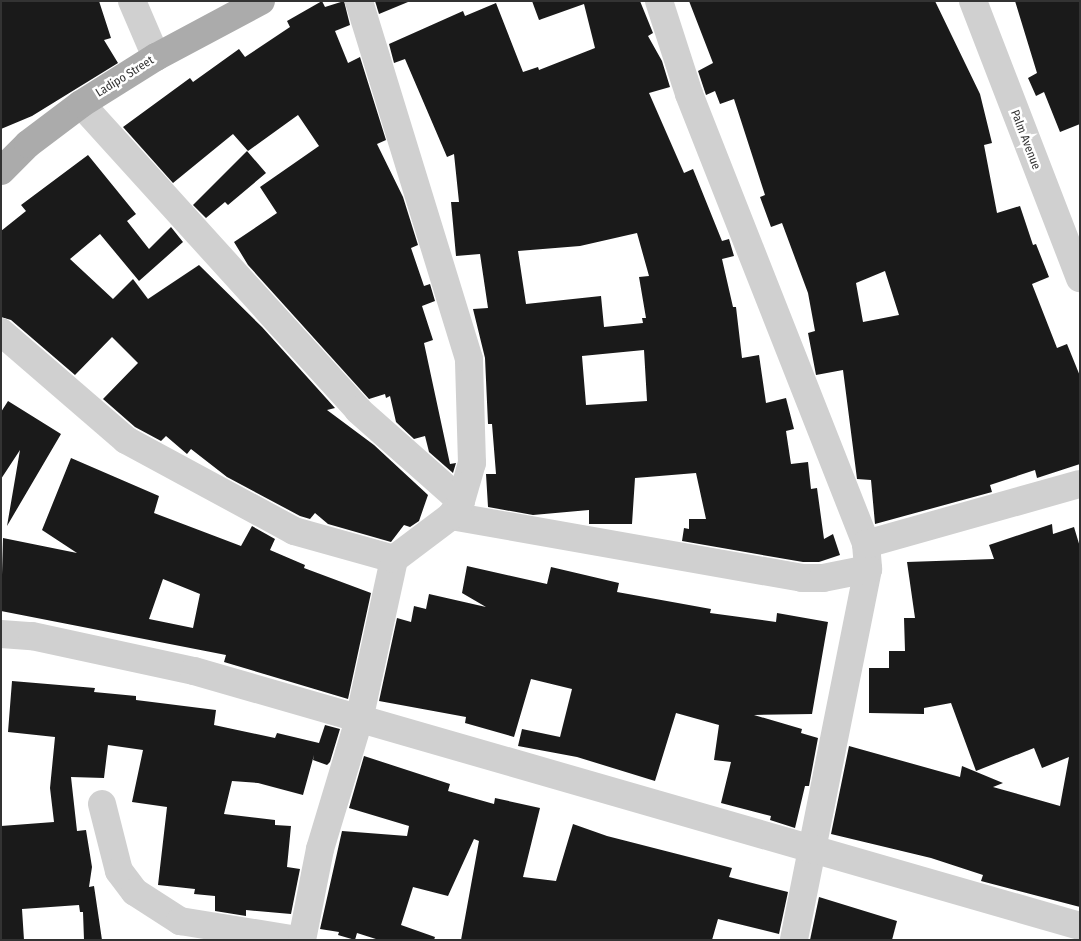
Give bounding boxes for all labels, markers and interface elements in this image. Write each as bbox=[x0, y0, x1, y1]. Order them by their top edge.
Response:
street label: Ladipo Street bbox=[93, 54, 157, 100]
street label: Palm Avenue bbox=[1007, 108, 1043, 172]

